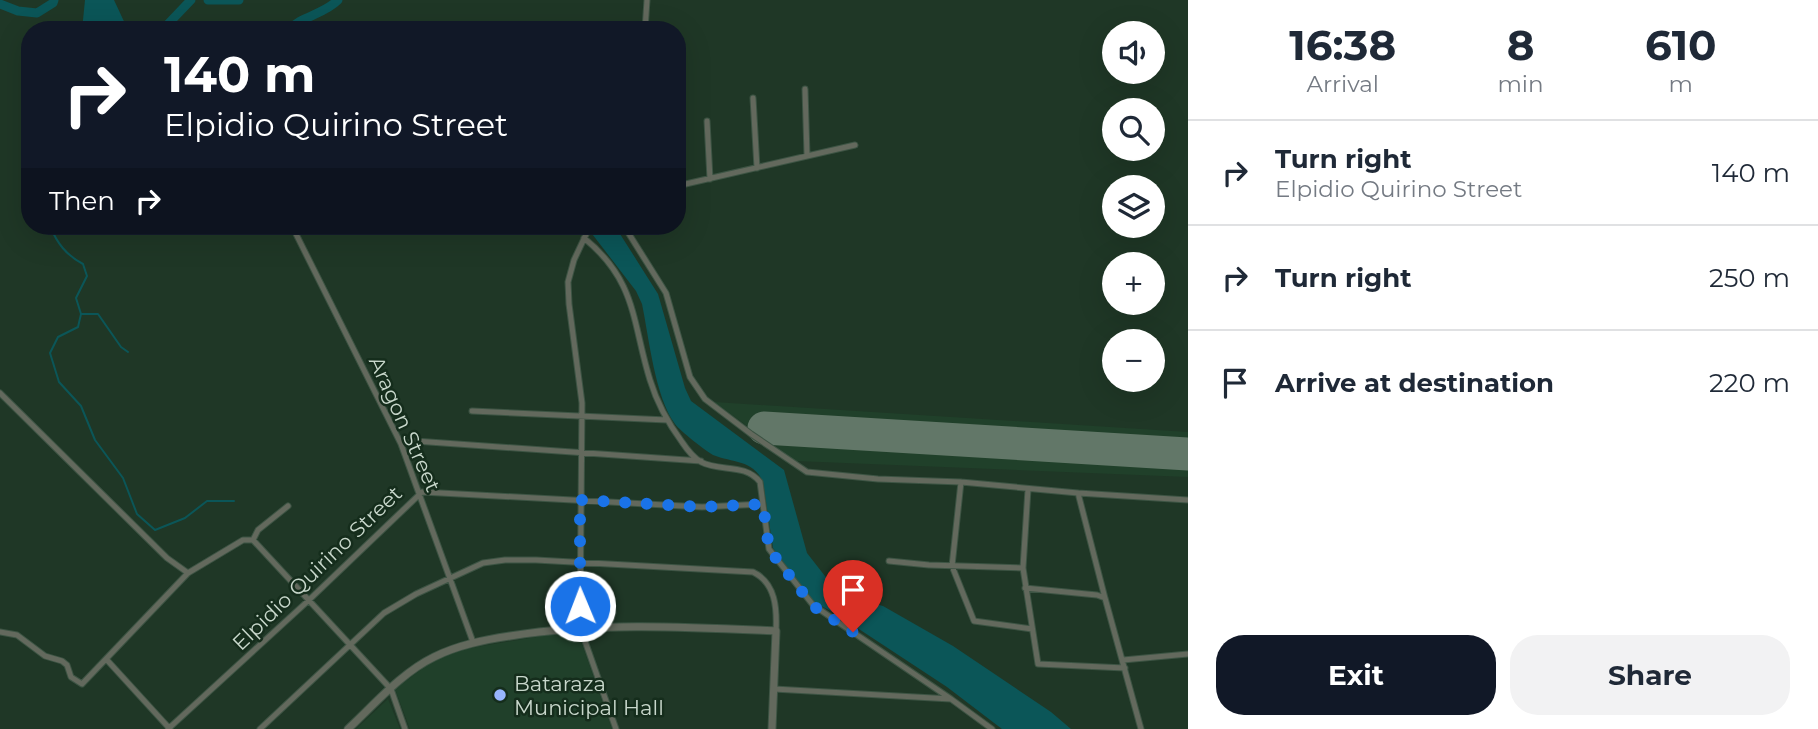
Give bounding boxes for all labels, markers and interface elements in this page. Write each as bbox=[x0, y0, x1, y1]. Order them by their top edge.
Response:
text: 16:38 bbox=[1289, 19, 1396, 71]
text: 8 bbox=[1507, 19, 1534, 71]
text: 610 bbox=[1645, 19, 1717, 71]
map controls bbox=[1102, 21, 1165, 392]
button: sound bbox=[1102, 21, 1165, 84]
text: 140 m bbox=[164, 45, 316, 104]
icon: right bbox=[49, 49, 140, 140]
text: Arrival bbox=[1306, 70, 1379, 98]
text: min bbox=[1497, 70, 1544, 98]
text: m bbox=[1669, 70, 1693, 98]
button: search bbox=[1102, 98, 1165, 161]
text: Elpidio Quirino Street bbox=[164, 105, 508, 144]
text: Turn right bbox=[1275, 143, 1411, 175]
icon: right bbox=[1216, 154, 1254, 192]
text: 140 m bbox=[1712, 157, 1790, 189]
button: layers bbox=[1102, 175, 1165, 238]
text: Elpidio Quirino Street bbox=[1275, 175, 1522, 203]
icon: right bbox=[129, 182, 167, 220]
text: Then bbox=[49, 185, 115, 217]
button: + bbox=[1102, 252, 1165, 315]
icon: right bbox=[1216, 259, 1254, 297]
text: Turn right bbox=[1275, 262, 1411, 294]
text: 250 m bbox=[1709, 262, 1790, 294]
button: − bbox=[1102, 329, 1165, 392]
street label: Aragon Street bbox=[364, 352, 446, 496]
icon: arrive bbox=[1216, 364, 1254, 402]
text: Arrive at destination bbox=[1275, 367, 1554, 399]
text: 220 m bbox=[1709, 367, 1790, 399]
street label: Elpidio Quirino Street bbox=[227, 481, 407, 655]
pin bbox=[823, 560, 883, 632]
position arrow bbox=[543, 569, 617, 643]
icon: arrive bbox=[834, 571, 872, 609]
button: Exit bbox=[1216, 635, 1496, 715]
button: Share bbox=[1510, 635, 1790, 715]
place label: Bataraza Municipal Hall bbox=[514, 671, 664, 720]
marker: Bataraza Municipal Hall bbox=[492, 687, 508, 703]

